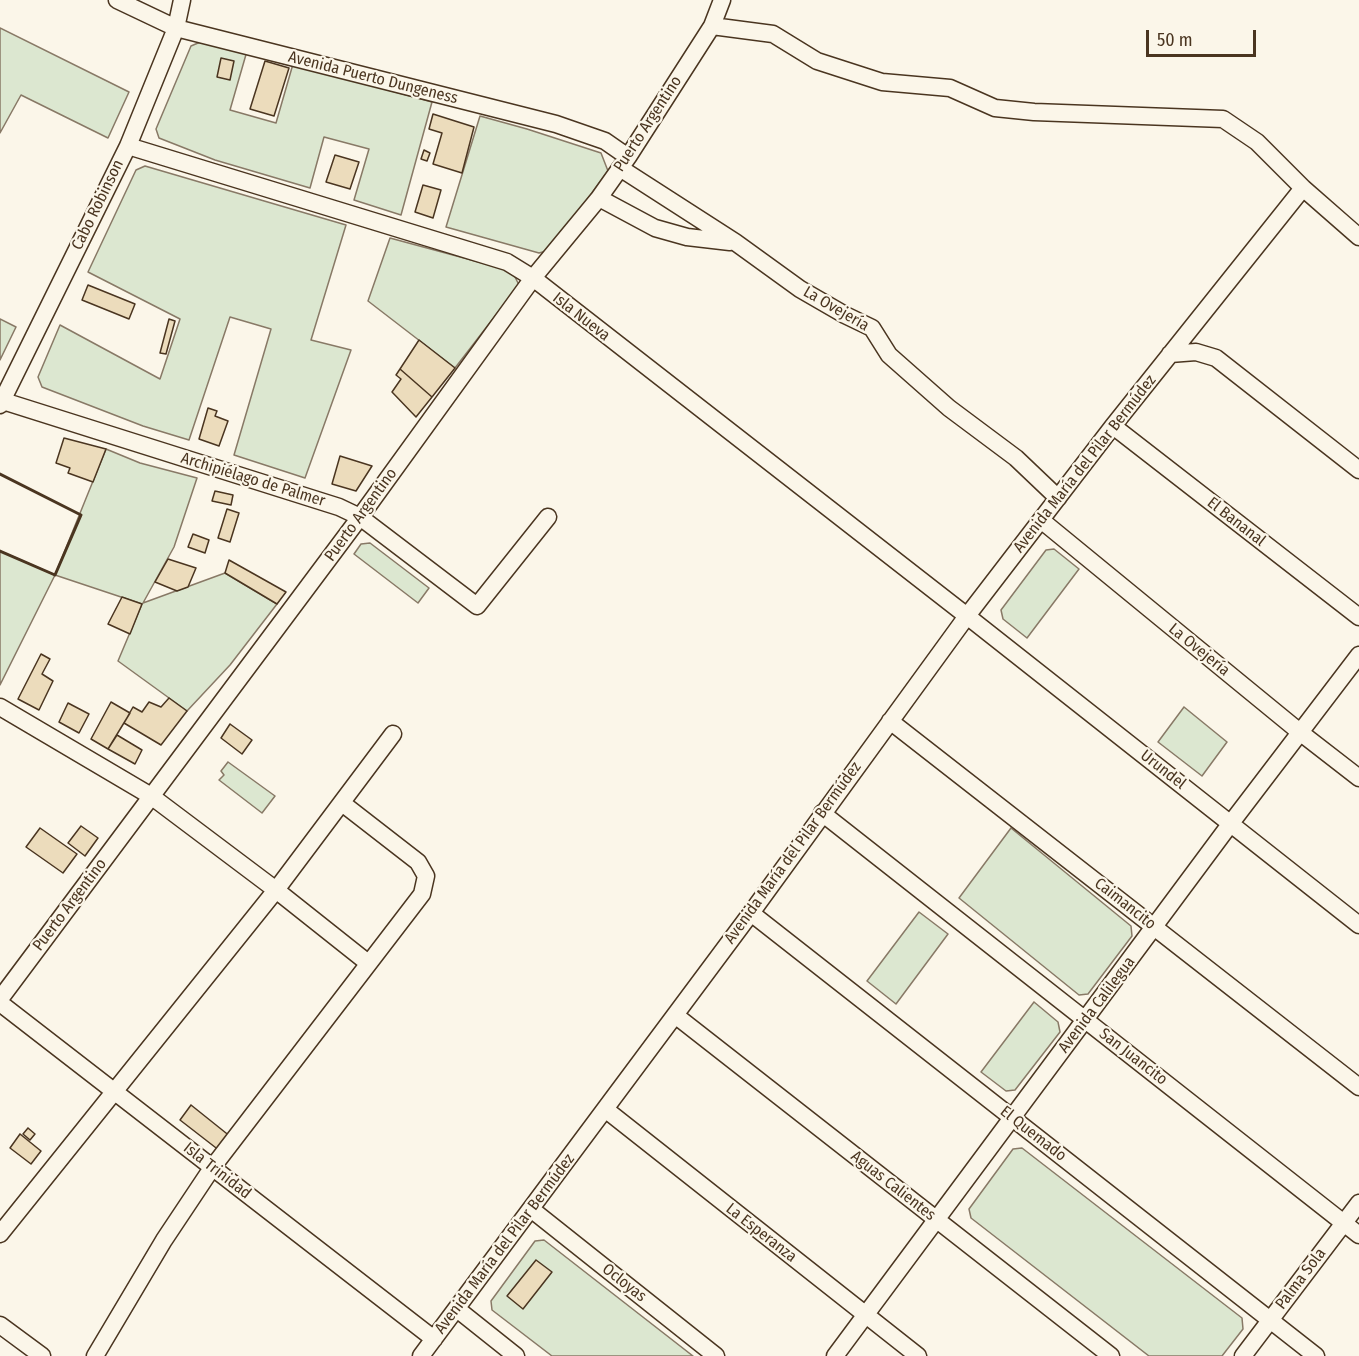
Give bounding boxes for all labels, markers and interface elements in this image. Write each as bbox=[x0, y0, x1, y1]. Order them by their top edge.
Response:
scale bar bbox=[1149, 18, 1258, 56]
text: 50 m bbox=[1157, 29, 1193, 51]
street label: Avenida Puerto Dungeness bbox=[286, 48, 460, 108]
street label: Puerto Argentino bbox=[610, 72, 686, 176]
street label: Cabo Robinson bbox=[68, 157, 128, 253]
street label: La Ovejería bbox=[800, 282, 872, 336]
street label: Isla Nueva bbox=[549, 289, 613, 345]
street label: Avenida María del Pilar Bermúdez bbox=[1010, 371, 1160, 557]
street label: Archipiélago de Palmer bbox=[178, 449, 328, 511]
street label: Puerto Argentino bbox=[321, 465, 401, 565]
street label: El Bananal bbox=[1203, 493, 1269, 551]
street label: La Ovejería bbox=[1165, 620, 1233, 680]
street label: Urundel bbox=[1136, 746, 1190, 794]
street label: Avenida María del Pilar Bermúdez bbox=[721, 758, 865, 948]
street label: Puerto Argentino bbox=[29, 855, 111, 955]
street label: Caimancito bbox=[1090, 874, 1160, 934]
street label: Avenida Calilegua bbox=[1055, 953, 1139, 1057]
street label: San Juancito bbox=[1095, 1024, 1171, 1090]
street label: El Quemado bbox=[996, 1102, 1070, 1166]
street label: Isla Trinidad bbox=[179, 1139, 255, 1203]
street label: Aguas Calientes bbox=[847, 1147, 939, 1225]
street label: Avenida María del Pilar Bermúdez bbox=[431, 1150, 579, 1338]
street label: La Esperanza bbox=[722, 1199, 800, 1267]
street label: Palma Sola bbox=[1272, 1245, 1330, 1313]
street label: Ocloyas bbox=[598, 1260, 650, 1306]

